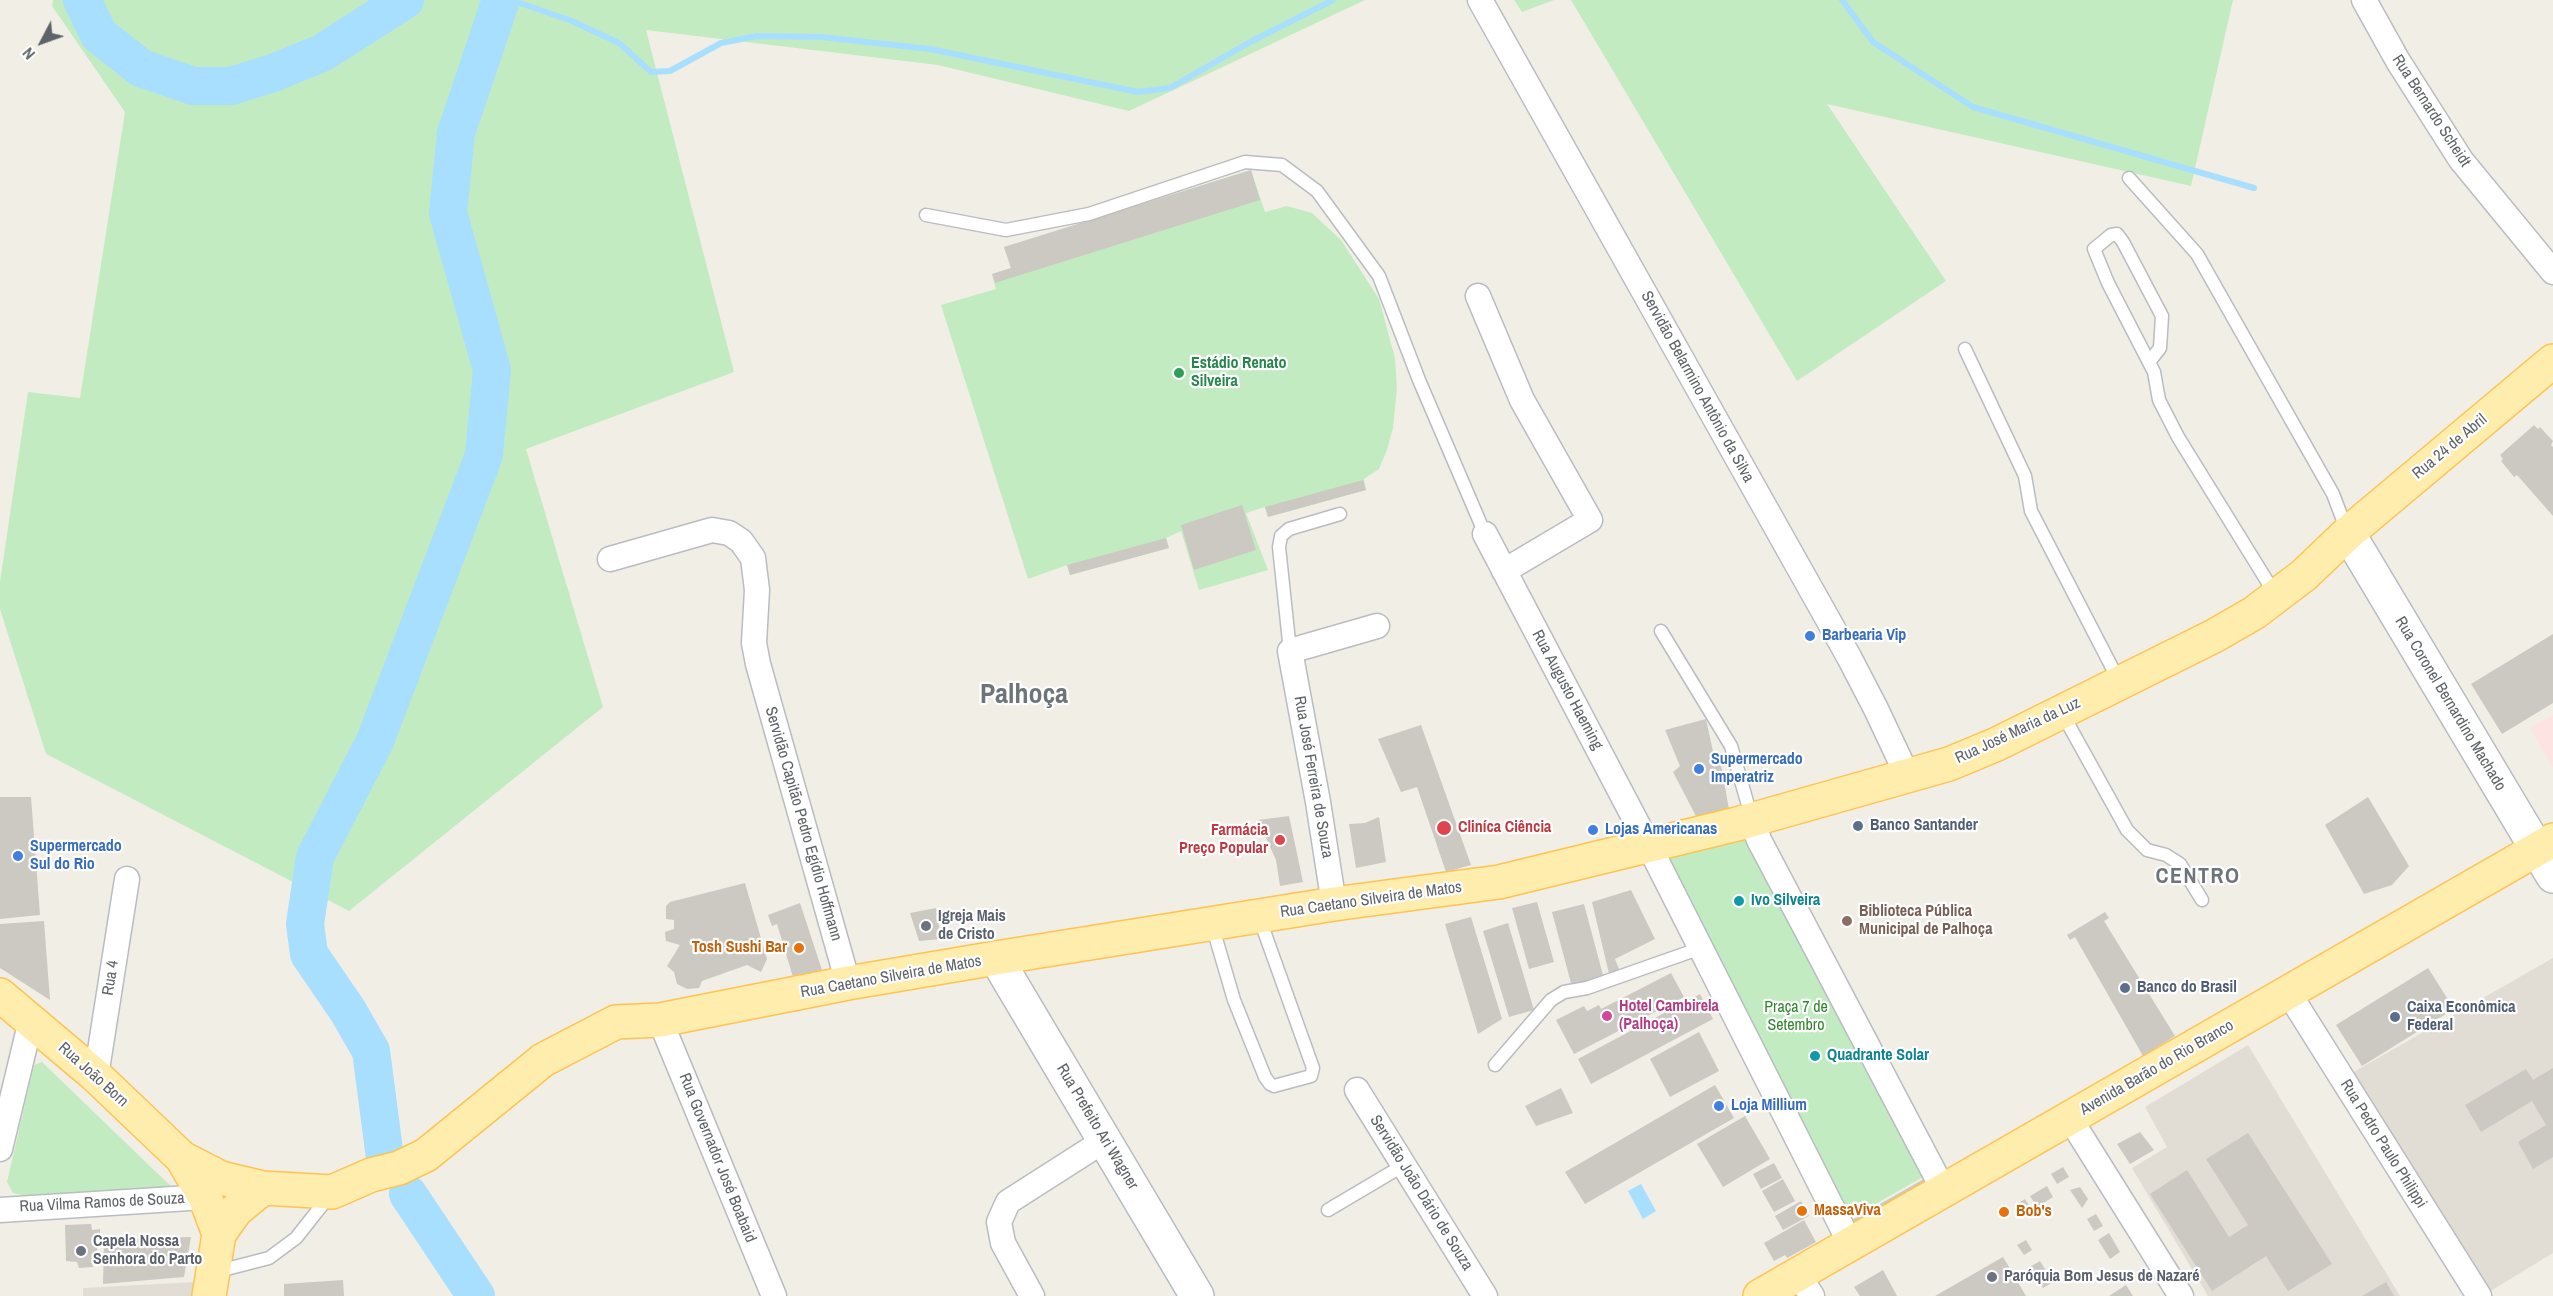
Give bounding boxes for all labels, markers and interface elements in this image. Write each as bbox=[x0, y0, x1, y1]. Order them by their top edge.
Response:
north arrow bbox=[12, 12, 72, 72]
text: N bbox=[17, 43, 40, 65]
street label: Rua Bernardo Scheidt bbox=[2388, 51, 2474, 171]
street label: Servidão Belarmino Antônio da Silva bbox=[1636, 288, 1758, 486]
place label: Estádio Renato Silveira bbox=[1191, 354, 1287, 392]
marker: Estádio Renato Silveira bbox=[1172, 366, 1186, 380]
street label: Rua 24 de Abril bbox=[2409, 410, 2491, 484]
street label: Rua Coronel Bernardino Machado bbox=[2390, 613, 2510, 795]
place label: Barbearia Vip bbox=[1822, 626, 1906, 646]
street label: Rua Augusto Haeming bbox=[1527, 627, 1607, 753]
marker: Barbearia Vip bbox=[1803, 629, 1817, 643]
district label: Palhoça bbox=[980, 678, 1068, 712]
street label: Rua José Ferreira de Souza bbox=[1289, 694, 1337, 860]
street label: Rua José Maria da Luz bbox=[1952, 694, 2084, 768]
street label: Servidão Capitão Pedro Egídio Hoffmann bbox=[760, 705, 846, 943]
place label: Supermercado Imperatriz bbox=[1711, 750, 1803, 788]
marker: Supermercado Imperatriz bbox=[1692, 762, 1706, 776]
place label: Banco Santander bbox=[1870, 816, 1978, 836]
place label: Cliníca Ciência bbox=[1458, 818, 1551, 838]
marker: Cliníca Ciência bbox=[1435, 819, 1453, 837]
marker: Banco Santander bbox=[1851, 819, 1865, 833]
place label: Lojas Americanas bbox=[1605, 820, 1717, 840]
place label: Farmácia Preço Popular bbox=[1179, 821, 1268, 859]
marker: Lojas Americanas bbox=[1586, 823, 1600, 837]
marker: Farmácia Preço Popular bbox=[1273, 833, 1287, 847]
place label: Supermercado Sul do Rio bbox=[30, 837, 122, 875]
marker: Supermercado Sul do Rio bbox=[11, 849, 25, 863]
district label: CENTRO bbox=[2155, 864, 2241, 890]
street label: Rua Caetano Silveira de Matos bbox=[1279, 878, 1463, 922]
place label: Ivo Silveira bbox=[1751, 891, 1820, 911]
marker: Ivo Silveira bbox=[1732, 894, 1746, 908]
place label: Biblioteca Pública Municipal de Palhoça bbox=[1859, 902, 1992, 940]
place label: Igreja Mais de Cristo bbox=[938, 907, 1006, 945]
marker: Biblioteca Pública Municipal de Palhoça bbox=[1840, 914, 1854, 928]
marker: Igreja Mais de Cristo bbox=[919, 919, 933, 933]
place label: Tosh Sushi Bar bbox=[692, 938, 787, 958]
marker: Tosh Sushi Bar bbox=[792, 941, 806, 955]
street label: Rua Caetano Silveira de Matos bbox=[799, 952, 983, 1002]
street label: Rua 4 bbox=[99, 959, 123, 997]
place label: Banco do Brasil bbox=[2137, 978, 2237, 998]
marker: Banco do Brasil bbox=[2118, 981, 2132, 995]
place label: Hotel Cambirela (Palhoça) bbox=[1619, 997, 1719, 1035]
park label: Praça 7 de Setembro bbox=[1764, 998, 1828, 1036]
place label: Caixa Econômica Federal bbox=[2407, 998, 2516, 1036]
marker: Hotel Cambirela (Palhoça) bbox=[1600, 1009, 1614, 1023]
marker: Caixa Econômica Federal bbox=[2388, 1010, 2402, 1024]
street label: Avenida Barão do Rio Branco bbox=[2077, 1016, 2237, 1120]
street label: Rua João Born bbox=[54, 1039, 132, 1111]
place label: Quadrante Solar bbox=[1827, 1046, 1929, 1066]
marker: Quadrante Solar bbox=[1808, 1049, 1822, 1063]
street label: Rua Prefeito Ari Wagner bbox=[1052, 1061, 1142, 1193]
street label: Rua Governador José Boabaid bbox=[674, 1071, 760, 1245]
street label: Rua Pedro Paulo Philippi bbox=[2336, 1076, 2430, 1212]
place label: Loja Millium bbox=[1731, 1096, 1807, 1116]
marker: Loja Millium bbox=[1712, 1099, 1726, 1113]
street label: Servidão João Dário de Souza bbox=[1365, 1112, 1477, 1274]
street label: Rua Vilma Ramos de Souza bbox=[19, 1189, 185, 1217]
place label: MassaViva bbox=[1814, 1201, 1881, 1221]
place label: Bob's bbox=[2016, 1202, 2052, 1222]
marker: MassaViva bbox=[1795, 1204, 1809, 1218]
marker: Bob's bbox=[1997, 1205, 2011, 1219]
place label: Capela Nossa Senhora do Parto bbox=[93, 1232, 202, 1270]
marker: Capela Nossa Senhora do Parto bbox=[74, 1244, 88, 1258]
place label: Paróquia Bom Jesus de Nazaré bbox=[2004, 1267, 2199, 1287]
marker: Paróquia Bom Jesus de Nazaré bbox=[1985, 1270, 1999, 1284]

